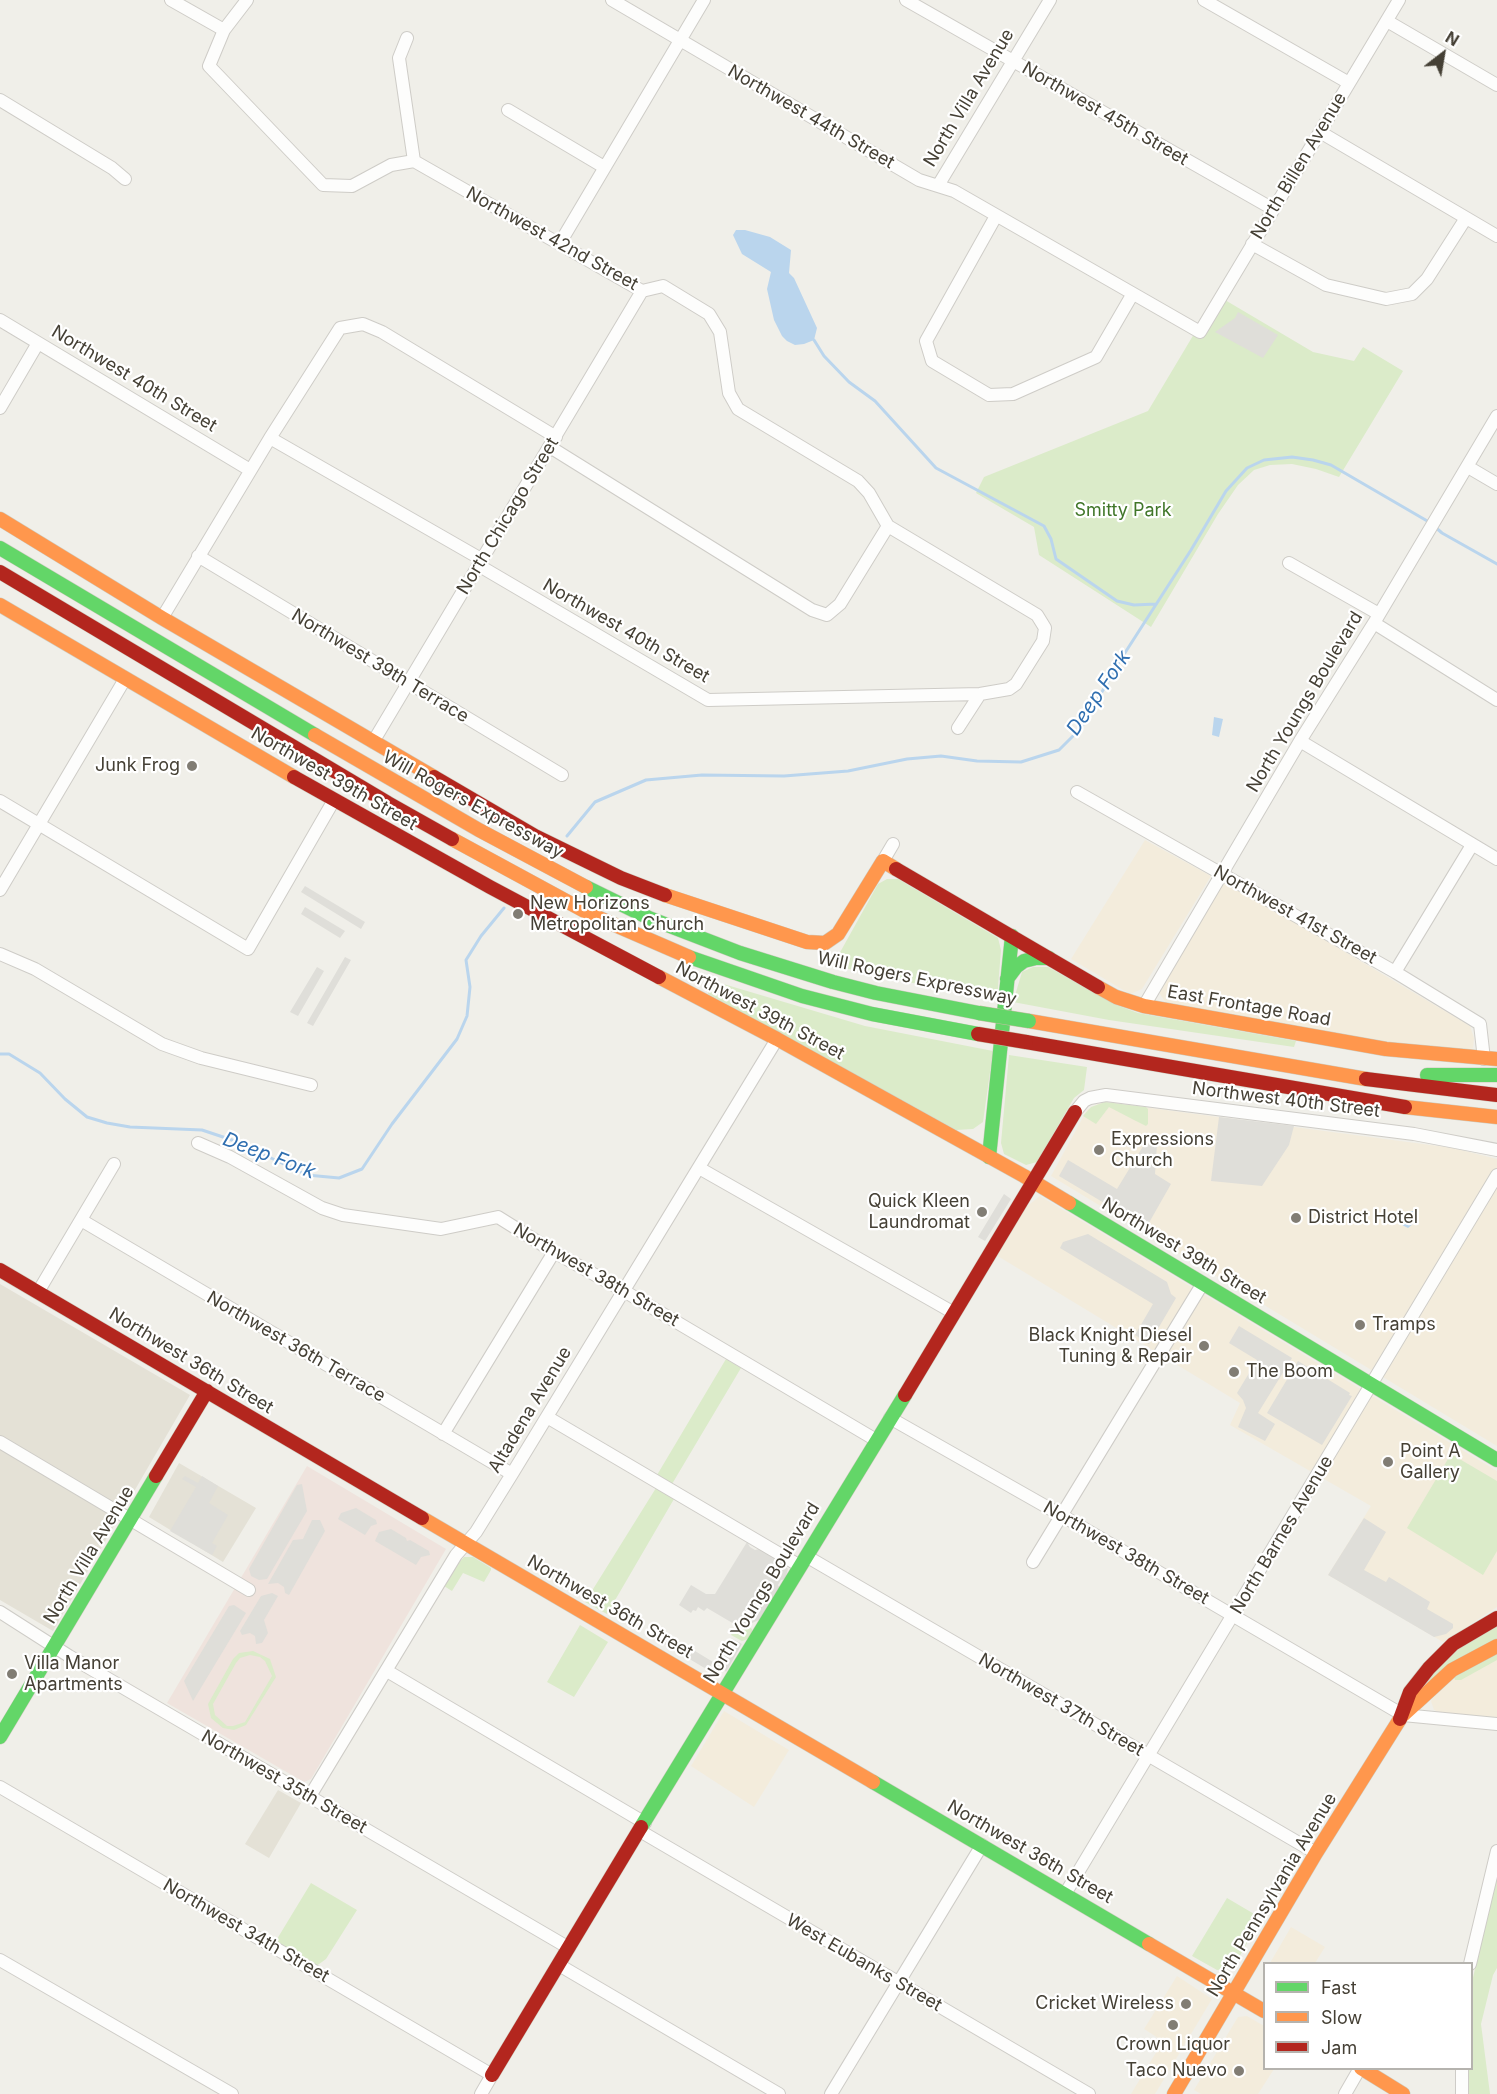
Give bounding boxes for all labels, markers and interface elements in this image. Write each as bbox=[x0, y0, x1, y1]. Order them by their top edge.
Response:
north arrow bbox=[1413, 24, 1473, 84]
street label: North Villa Avenue bbox=[919, 25, 1019, 171]
text: N bbox=[1442, 27, 1463, 50]
street label: Northwest 45th Street bbox=[1018, 58, 1192, 170]
street label: Northwest 44th Street bbox=[724, 60, 898, 174]
street label: North Billen Avenue bbox=[1247, 89, 1351, 243]
street label: Northwest 42nd Street bbox=[462, 183, 642, 295]
street label: Northwest 40th Street bbox=[47, 321, 221, 437]
street label: North Chicago Street bbox=[453, 434, 563, 598]
park label: Smitty Park bbox=[1074, 500, 1172, 522]
street label: Northwest 40th Street bbox=[539, 574, 713, 688]
street label: Northwest 39th Terrace bbox=[287, 605, 473, 727]
street label: North Youngs Boulevard bbox=[1242, 608, 1368, 796]
water label: Deep Fork bbox=[1062, 646, 1136, 740]
street label: Northwest 39th Street bbox=[247, 723, 421, 835]
street label: Will Rogers Expressway bbox=[379, 746, 567, 864]
place label: Junk Frog bbox=[95, 755, 180, 777]
marker: Junk Frog bbox=[185, 759, 199, 773]
street label: Northwest 41st Street bbox=[1210, 861, 1380, 969]
place label: New Horizons Metropolitan Church bbox=[530, 893, 704, 936]
marker: New Horizons Metropolitan Church bbox=[511, 907, 525, 921]
street label: Will Rogers Expressway bbox=[815, 947, 1019, 1011]
street label: Northwest 39th Street bbox=[672, 957, 848, 1065]
street label: East Frontage Road bbox=[1166, 981, 1332, 1031]
street label: Northwest 40th Street bbox=[1191, 1078, 1381, 1122]
water label: Deep Fork bbox=[219, 1127, 319, 1185]
place label: Expressions Church bbox=[1111, 1129, 1214, 1172]
marker: Expressions Church bbox=[1092, 1143, 1106, 1157]
place label: Quick Kleen Laundromat bbox=[868, 1191, 970, 1234]
street label: Northwest 39th Street bbox=[1098, 1193, 1270, 1309]
marker: Quick Kleen Laundromat bbox=[975, 1205, 989, 1219]
place label: District Hotel bbox=[1308, 1207, 1418, 1229]
marker: District Hotel bbox=[1289, 1211, 1303, 1225]
street label: Northwest 38th Street bbox=[509, 1219, 683, 1331]
street label: Northwest 36th Terrace bbox=[203, 1287, 389, 1407]
street label: Northwest 36th Street bbox=[105, 1303, 277, 1419]
place label: Tramps bbox=[1372, 1314, 1436, 1336]
marker: Tramps bbox=[1353, 1318, 1367, 1332]
place label: Black Knight Diesel Tuning & Repair bbox=[1029, 1325, 1192, 1368]
marker: Black Knight Diesel Tuning & Repair bbox=[1197, 1339, 1211, 1353]
street label: Altadena Avenue bbox=[484, 1343, 576, 1477]
place label: The Boom bbox=[1246, 1361, 1333, 1383]
marker: The Boom bbox=[1227, 1365, 1241, 1379]
place label: Point A Gallery bbox=[1400, 1441, 1461, 1484]
street label: North Barnes Avenue bbox=[1226, 1452, 1338, 1618]
marker: Point A Gallery bbox=[1381, 1455, 1395, 1469]
street label: North Villa Avenue bbox=[39, 1482, 139, 1628]
street label: Northwest 38th Street bbox=[1039, 1497, 1213, 1609]
street label: North Youngs Boulevard bbox=[699, 1499, 825, 1687]
street label: Northwest 36th Street bbox=[523, 1551, 697, 1663]
street label: Northwest 37th Street bbox=[975, 1649, 1147, 1761]
place label: Villa Manor Apartments bbox=[24, 1653, 123, 1696]
marker: Villa Manor Apartments bbox=[5, 1667, 19, 1681]
street label: Northwest 35th Street bbox=[197, 1726, 371, 1838]
street label: North Pennsylvania Avenue bbox=[1203, 1789, 1341, 2001]
street label: Northwest 36th Street bbox=[943, 1796, 1117, 1908]
street label: Northwest 34th Street bbox=[159, 1875, 333, 1987]
street label: West Eubanks Street bbox=[782, 1910, 946, 2016]
legend bbox=[1263, 1962, 1473, 2070]
text: Fast bbox=[1321, 1977, 1357, 1998]
place label: Cricket Wireless bbox=[1035, 1993, 1174, 2015]
marker: Cricket Wireless bbox=[1179, 1997, 1193, 2011]
text: Slow bbox=[1321, 2007, 1362, 2028]
marker: Crown Liquor bbox=[1166, 2018, 1180, 2032]
place label: Crown Liquor bbox=[1116, 2034, 1230, 2056]
text: Jam bbox=[1321, 2037, 1357, 2058]
place label: Taco Nuevo bbox=[1126, 2060, 1227, 2082]
marker: Taco Nuevo bbox=[1232, 2064, 1246, 2078]

